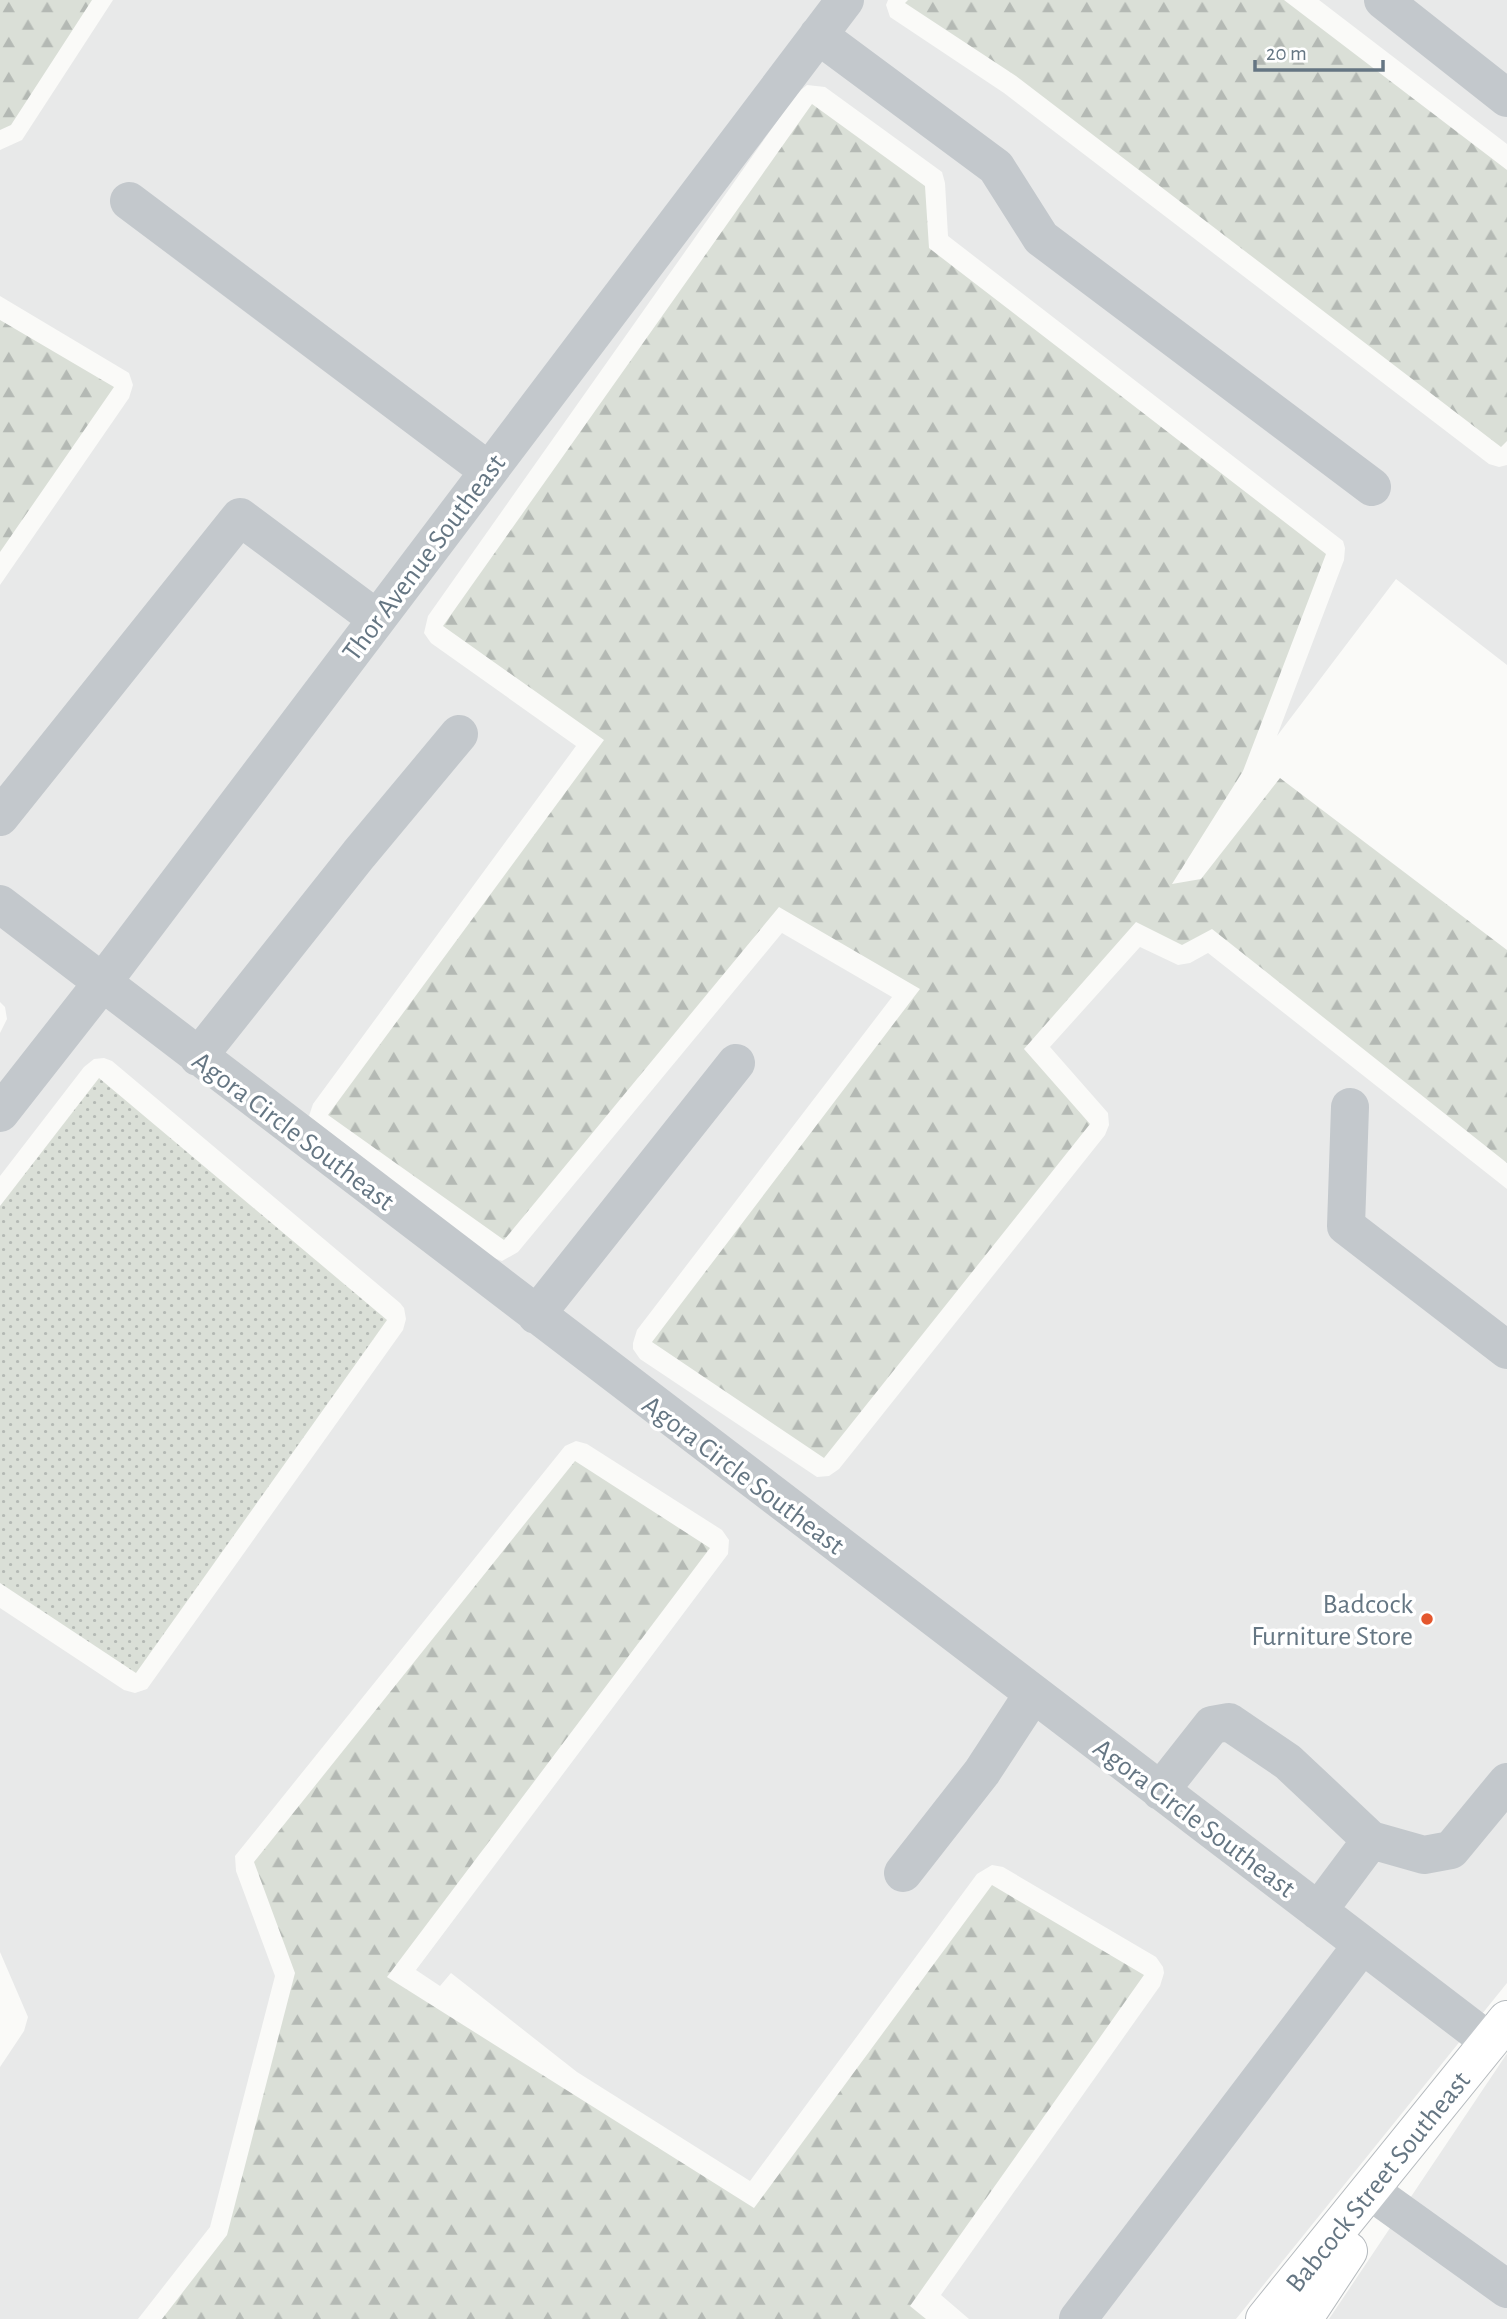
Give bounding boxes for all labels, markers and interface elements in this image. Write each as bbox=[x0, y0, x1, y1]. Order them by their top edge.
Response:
scale bar bbox=[1255, 28, 1383, 72]
text: 20 m bbox=[1266, 43, 1307, 64]
street label: Thor Avenue Southeast bbox=[338, 450, 511, 667]
street label: Agora Circle Southeast bbox=[187, 1047, 399, 1216]
street label: Agora Circle Southeast bbox=[637, 1391, 849, 1560]
place label: Badcock Furniture Store bbox=[1251, 1591, 1413, 1651]
marker: Badcock Furniture Store bbox=[1419, 1611, 1435, 1627]
street label: Agora Circle Southeast bbox=[1088, 1734, 1300, 1903]
street label: Babcock Street Southeast bbox=[1281, 2067, 1476, 2298]

